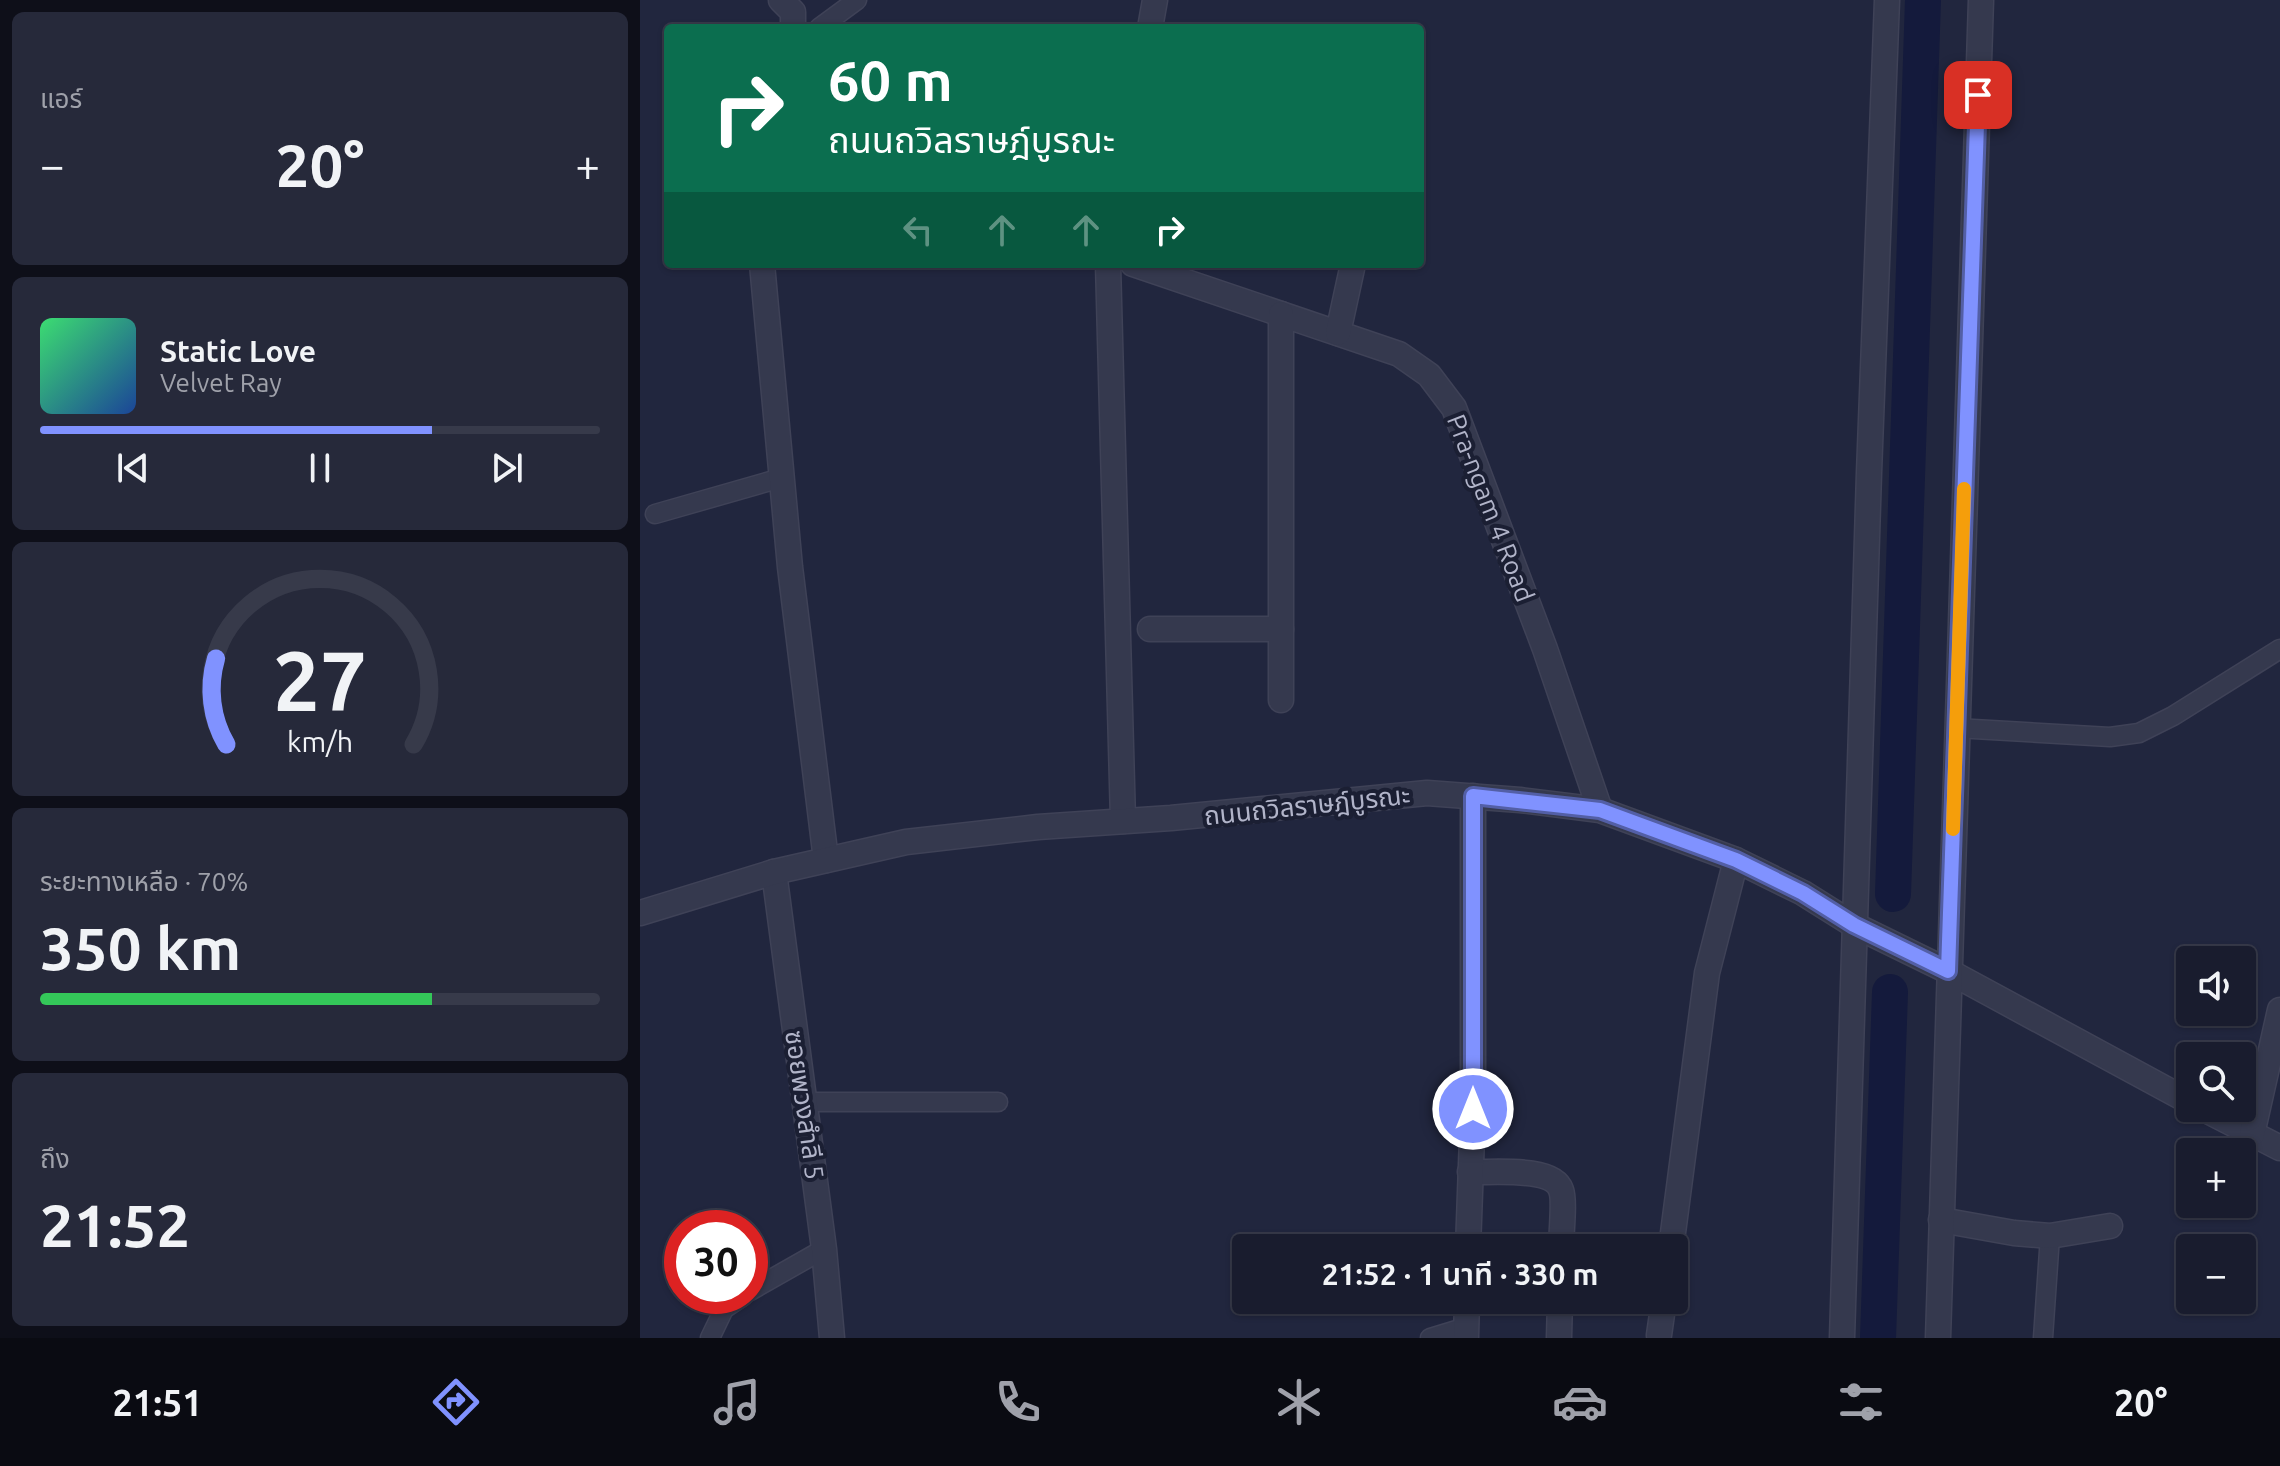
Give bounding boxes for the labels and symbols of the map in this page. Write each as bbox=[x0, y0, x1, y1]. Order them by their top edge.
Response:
pin bbox=[1944, 61, 2012, 129]
street label: Pra-ngam 4 Road bbox=[1442, 410, 1540, 606]
street label: ถนนถวิลราษฎ์บูรณะ bbox=[1202, 780, 1412, 832]
street label: ซอยพวงสำลี 5 bbox=[780, 1028, 830, 1182]
position arrow bbox=[1431, 1067, 1515, 1151]
speed limit sign: 30 bbox=[664, 1210, 768, 1314]

